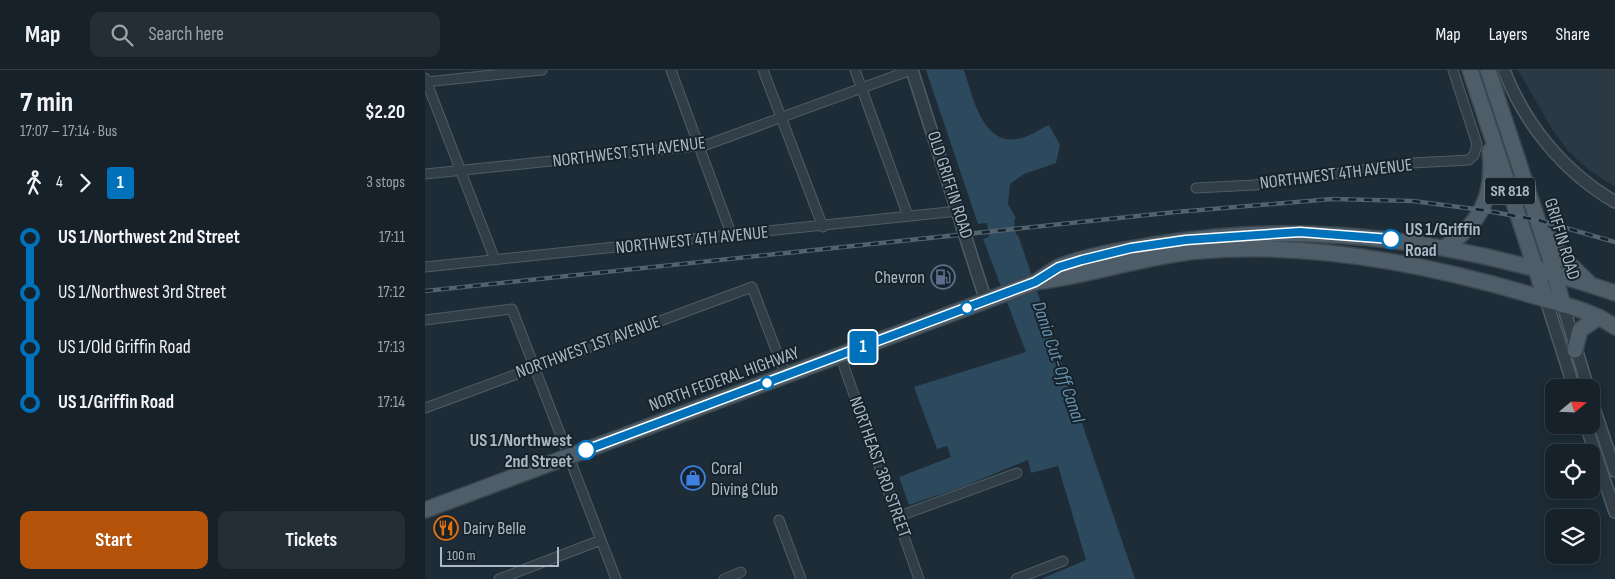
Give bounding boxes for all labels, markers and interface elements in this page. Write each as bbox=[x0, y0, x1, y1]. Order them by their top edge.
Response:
search box bbox=[90, 12, 440, 57]
text: Map bbox=[25, 20, 60, 49]
icon: search bbox=[108, 21, 136, 49]
text: Search here bbox=[148, 23, 224, 46]
text: Map bbox=[1436, 24, 1461, 45]
text: Layers bbox=[1489, 24, 1528, 45]
text: Share bbox=[1556, 24, 1590, 45]
text: 7 min bbox=[20, 86, 73, 119]
text: $2.20 bbox=[365, 101, 405, 124]
text: 17:07 – 17:14 · Bus bbox=[20, 122, 117, 141]
street label: OLD GRIFFIN ROAD bbox=[923, 129, 977, 241]
street label: NORTHWEST 5TH AVENUE bbox=[551, 132, 707, 172]
street label: NORTHWEST 4TH AVENUE bbox=[1259, 154, 1413, 194]
icon: walk bbox=[20, 169, 48, 197]
icon: forward bbox=[71, 169, 99, 197]
text: 1 bbox=[117, 172, 124, 193]
text: 4 bbox=[56, 173, 63, 192]
text: 3 stops bbox=[366, 173, 405, 192]
road number: SR 818 bbox=[1485, 178, 1535, 204]
street label: GRIFFIN ROAD bbox=[1540, 196, 1584, 282]
place label: US 1/Griffin Road bbox=[1405, 219, 1480, 261]
street label: NORTHWEST 4TH AVENUE bbox=[615, 222, 769, 258]
text: US 1/Northwest 2nd Street bbox=[58, 226, 240, 249]
text: 17:11 bbox=[379, 228, 405, 247]
marker: US 1/Griffin Road bbox=[1381, 229, 1401, 249]
fuel station icon: Chevron bbox=[930, 264, 956, 290]
place label: Chevron bbox=[874, 267, 925, 288]
text: US 1/Northwest 3rd Street bbox=[58, 281, 226, 304]
text: 17:12 bbox=[378, 283, 405, 302]
water label: Dania Cut-Off Canal bbox=[1027, 298, 1090, 426]
unlabelled marker bbox=[960, 301, 974, 315]
street label: NORTHWEST 1ST AVENUE bbox=[513, 311, 663, 383]
line badge: 1 bbox=[847, 331, 879, 363]
text: US 1/Old Griffin Road bbox=[58, 336, 191, 359]
text: 1 bbox=[859, 336, 867, 357]
text: 17:13 bbox=[378, 338, 405, 357]
street label: NORTH FEDERAL HIGHWAY bbox=[646, 342, 802, 416]
unlabelled marker bbox=[760, 376, 774, 390]
north arrow bbox=[1545, 379, 1600, 434]
map controls bbox=[1545, 379, 1600, 564]
text: US 1/Griffin Road bbox=[58, 391, 174, 414]
text: 17:14 bbox=[378, 393, 405, 412]
street label: NORTHEAST 3RD STREET bbox=[845, 394, 915, 540]
place label: US 1/Northwest 2nd Street bbox=[470, 430, 572, 472]
marker: US 1/Northwest 2nd Street bbox=[576, 440, 596, 460]
button: locate bbox=[1545, 444, 1600, 499]
place label: Coral Diving Club bbox=[711, 458, 778, 500]
shop icon: Coral Diving Club bbox=[680, 465, 706, 491]
button: layers bbox=[1545, 509, 1600, 564]
button: Start bbox=[20, 511, 208, 569]
button: Tickets bbox=[218, 511, 405, 569]
restaurant icon: Dairy Belle bbox=[433, 515, 459, 541]
place label: Dairy Belle bbox=[463, 518, 526, 539]
scale bar bbox=[440, 544, 559, 567]
text: 100 m bbox=[447, 547, 476, 564]

